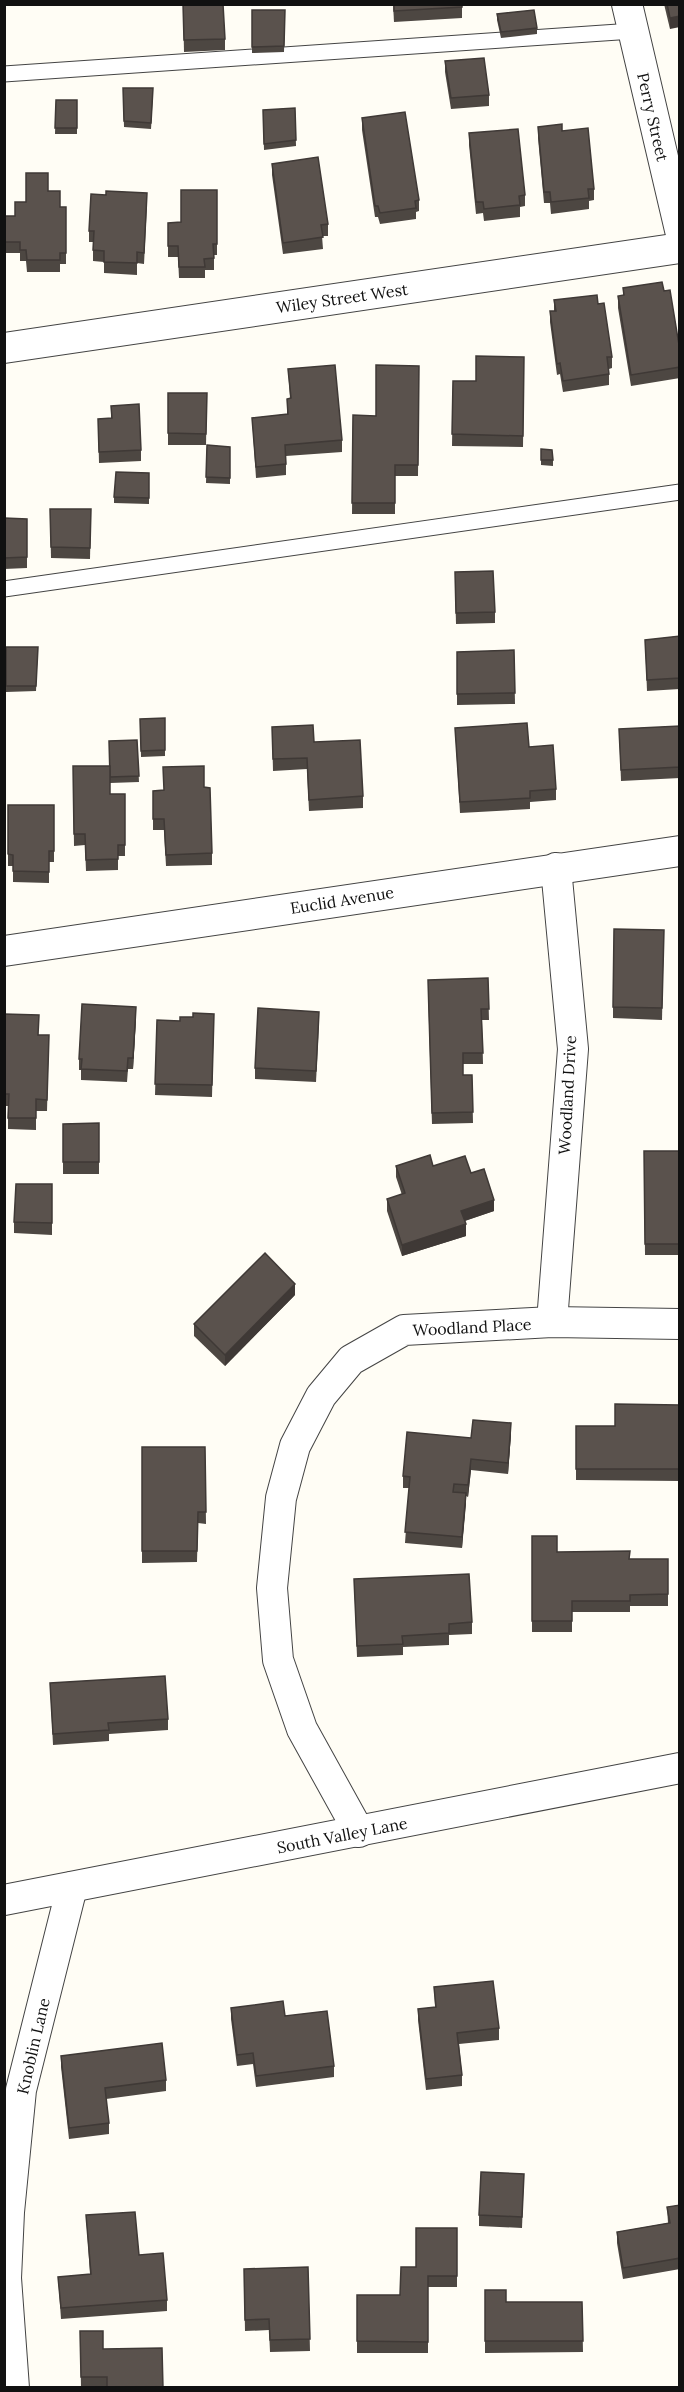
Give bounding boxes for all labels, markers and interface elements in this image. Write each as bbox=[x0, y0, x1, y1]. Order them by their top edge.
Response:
street label: Perry Street bbox=[633, 71, 673, 164]
street label: Wiley Street West bbox=[275, 279, 410, 317]
street label: Euclid Avenue bbox=[289, 882, 396, 918]
street label: Woodland Drive bbox=[554, 1034, 580, 1155]
street label: Woodland Place bbox=[412, 1314, 532, 1340]
street label: South Valley Lane bbox=[275, 1812, 409, 1857]
street label: Knoblin Lane bbox=[12, 1996, 54, 2096]

